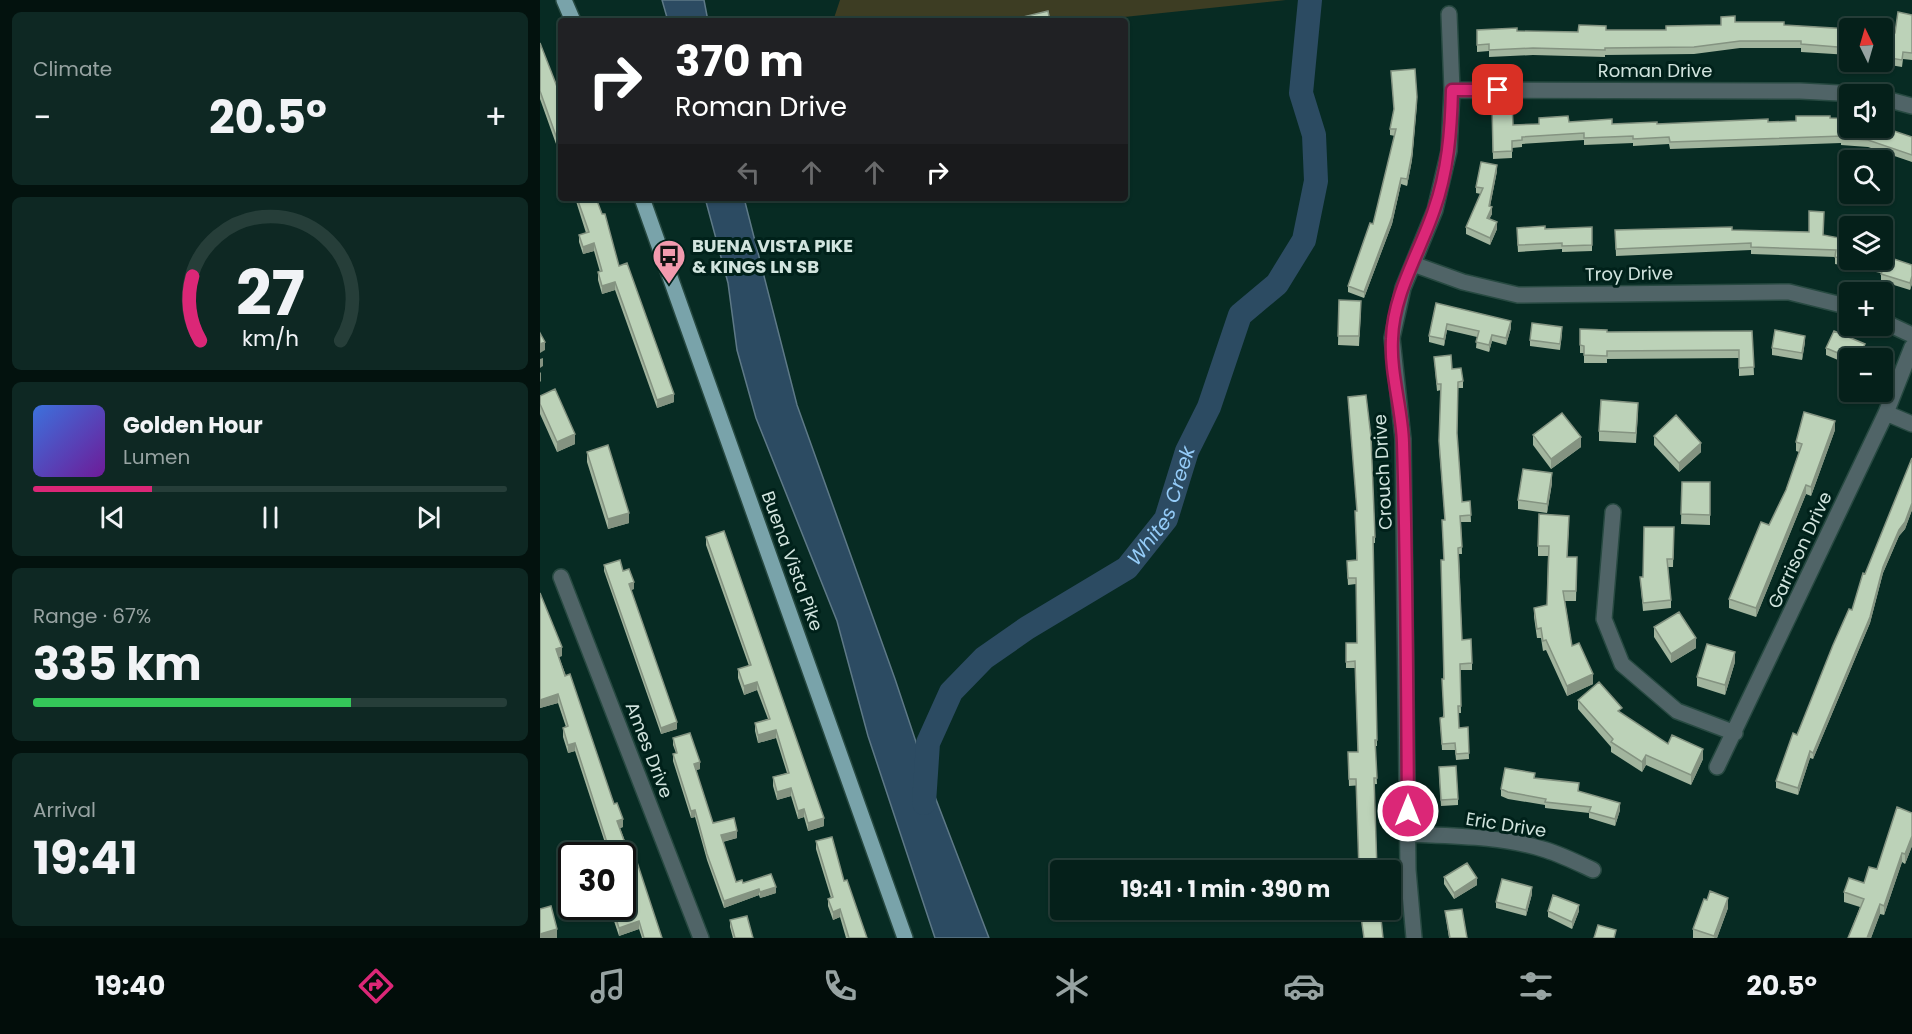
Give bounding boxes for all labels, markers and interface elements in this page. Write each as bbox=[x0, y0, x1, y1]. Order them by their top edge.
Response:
north arrow bbox=[1839, 18, 1893, 72]
map controls bbox=[1839, 18, 1893, 402]
text: 370 m bbox=[675, 32, 804, 91]
icon: right bbox=[576, 42, 654, 120]
text: Climate bbox=[33, 55, 112, 83]
street label: Roman Drive bbox=[1598, 58, 1712, 83]
pin bbox=[1472, 64, 1523, 115]
icon: arrive bbox=[1481, 73, 1514, 106]
button: sound bbox=[1839, 84, 1893, 138]
text: 20.5° bbox=[209, 86, 327, 149]
text: Roman Drive bbox=[675, 88, 847, 125]
text: − bbox=[33, 94, 51, 141]
text: + bbox=[484, 94, 507, 141]
button: search bbox=[1839, 150, 1893, 204]
icon: left bbox=[732, 156, 765, 189]
icon: ahead bbox=[795, 156, 828, 189]
icon: ahead bbox=[858, 156, 891, 189]
icon: right bbox=[921, 156, 954, 189]
button: layers bbox=[1839, 216, 1893, 270]
place label: BUENA VISTA PIKE & KINGS LN SB bbox=[692, 233, 853, 279]
bus stop icon: BUENA VISTA PIKE & KINGS LN SB bbox=[651, 238, 687, 285]
text: 27 bbox=[235, 249, 305, 337]
street label: Troy Drive bbox=[1585, 260, 1673, 287]
button: + bbox=[1839, 282, 1893, 336]
text: km/h bbox=[241, 323, 299, 354]
button: − bbox=[1839, 348, 1893, 402]
text: Golden Hour bbox=[123, 410, 263, 441]
street label: Crouch Drive bbox=[1367, 413, 1398, 531]
water label: Whites Creek bbox=[1120, 441, 1202, 571]
text: Lumen bbox=[123, 443, 190, 471]
street label: Buena Vista Pike bbox=[756, 487, 829, 634]
street label: Garrison Drive bbox=[1762, 487, 1838, 612]
icon: previous bbox=[96, 501, 129, 534]
icon: pause bbox=[254, 501, 287, 534]
icon: next bbox=[412, 501, 445, 534]
text: Range · 67% bbox=[33, 602, 151, 630]
text: 335 km bbox=[33, 633, 202, 696]
street label: Ames Drive bbox=[620, 698, 679, 802]
position arrow bbox=[1376, 779, 1440, 843]
text: Arrival bbox=[33, 796, 96, 824]
street label: Eric Drive bbox=[1464, 806, 1548, 843]
text: 19:41 bbox=[33, 827, 138, 890]
speed limit sign: 30 bbox=[558, 842, 636, 920]
text: 19:41 · 1 min · 390 m bbox=[1121, 874, 1330, 905]
icon: directions bbox=[355, 965, 397, 1007]
icon: music bbox=[587, 965, 629, 1007]
icon: phone bbox=[819, 965, 861, 1007]
icon: climate bbox=[1051, 965, 1093, 1007]
icon: car bbox=[1283, 965, 1325, 1007]
icon: filters bbox=[1515, 965, 1557, 1007]
text: 19:40 bbox=[95, 967, 165, 1004]
text: 20.5° bbox=[1746, 967, 1817, 1004]

